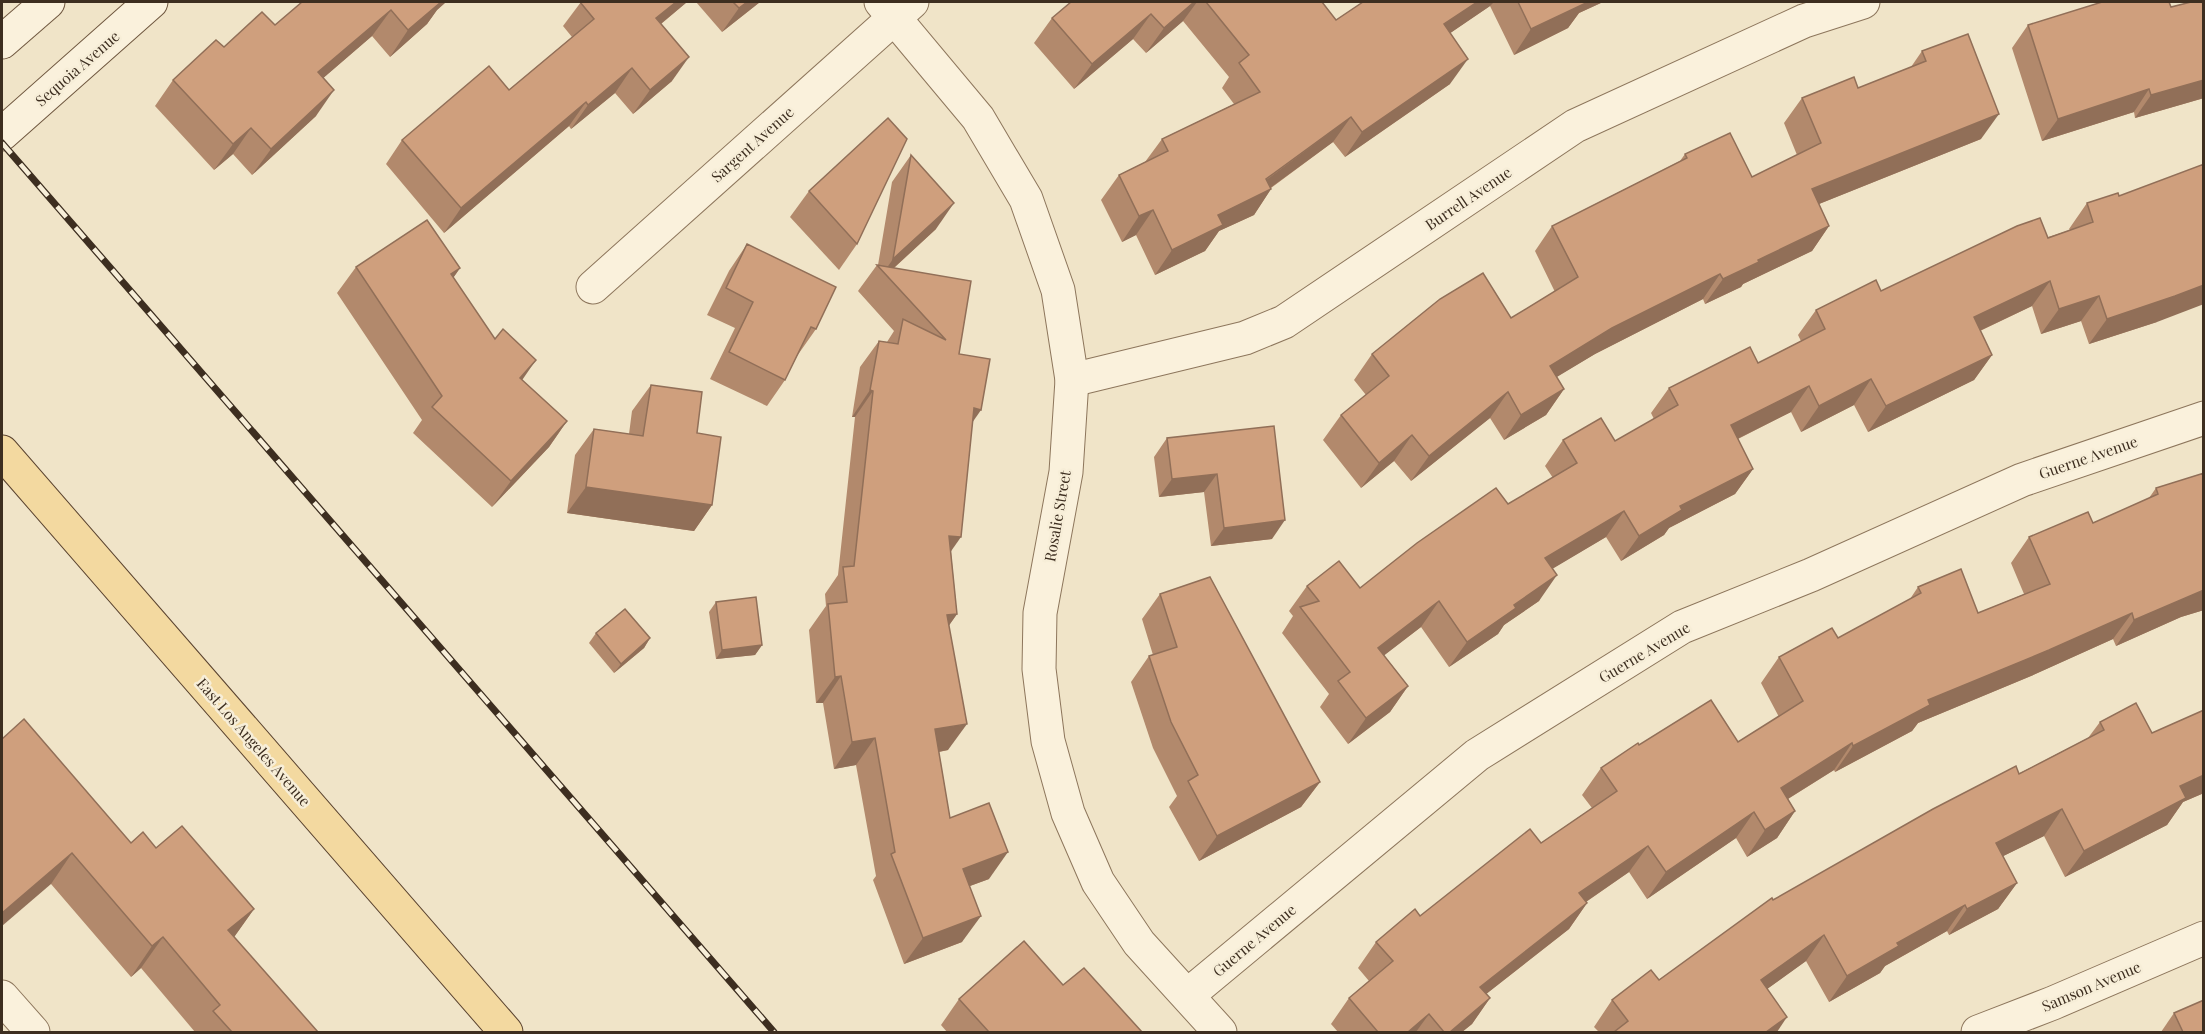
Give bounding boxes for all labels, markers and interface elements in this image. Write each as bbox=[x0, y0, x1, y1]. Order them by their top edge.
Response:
street label: Sequoia Avenue bbox=[31, 26, 123, 110]
street label: Sargent Avenue bbox=[707, 102, 797, 186]
street label: Burrell Avenue bbox=[1421, 162, 1515, 234]
street label: Guerne Avenue bbox=[2036, 431, 2140, 483]
street label: Rosalie Street bbox=[1039, 468, 1075, 563]
street label: Guerne Avenue bbox=[1595, 617, 1693, 687]
street label: East Los Angeles Avenue bbox=[193, 674, 315, 810]
street label: Guerne Avenue bbox=[1208, 899, 1300, 981]
street label: Samson Avenue bbox=[2039, 956, 2143, 1016]

